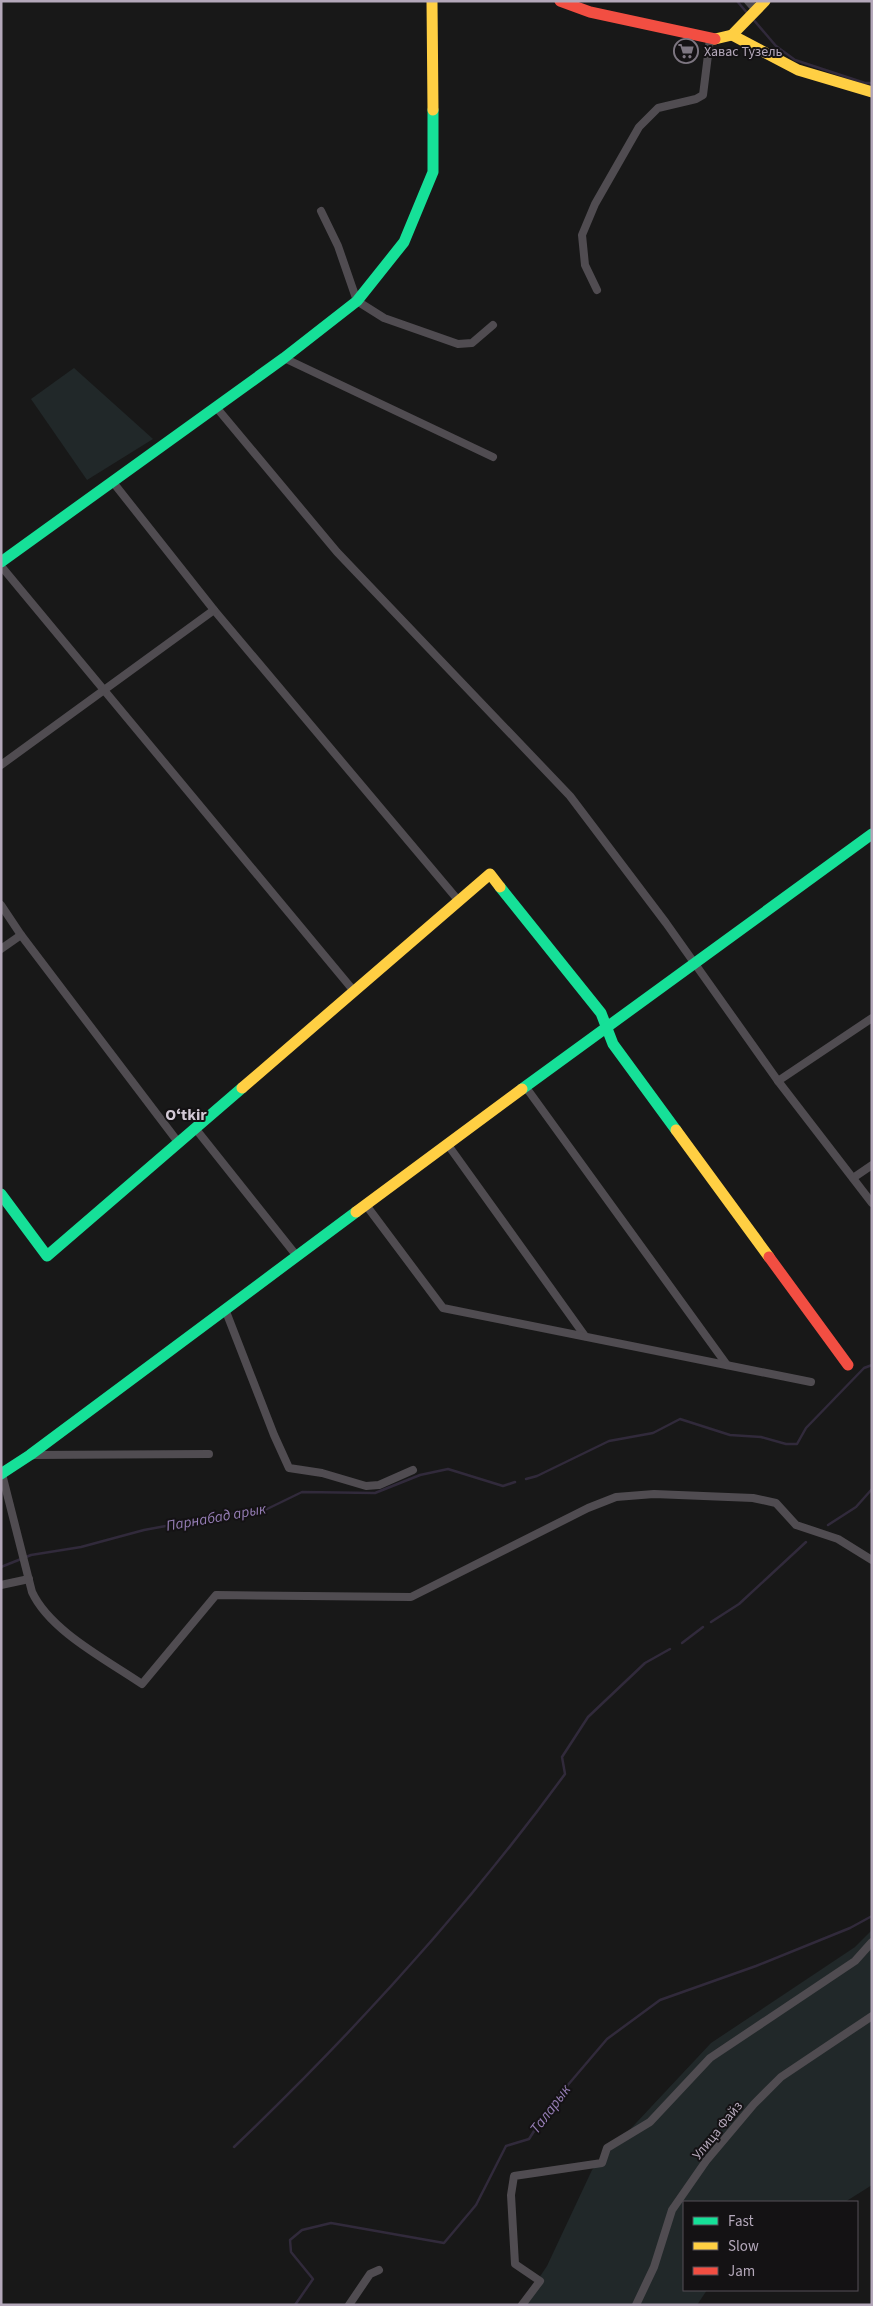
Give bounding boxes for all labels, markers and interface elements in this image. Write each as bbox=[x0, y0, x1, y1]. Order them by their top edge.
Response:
supermarket icon: Хавас Тузель bbox=[673, 38, 699, 64]
place label: Хавас Тузель bbox=[704, 42, 783, 62]
district label: Oʻtkir bbox=[165, 1104, 207, 1126]
water label: Парнабад арык bbox=[164, 1498, 269, 1537]
water label: Таларык bbox=[525, 2080, 576, 2138]
street label: Улица Файз bbox=[688, 2097, 748, 2164]
legend bbox=[683, 2201, 858, 2291]
text: Fast bbox=[728, 2211, 754, 2232]
text: Slow bbox=[728, 2236, 759, 2257]
text: Jam bbox=[728, 2261, 755, 2282]

